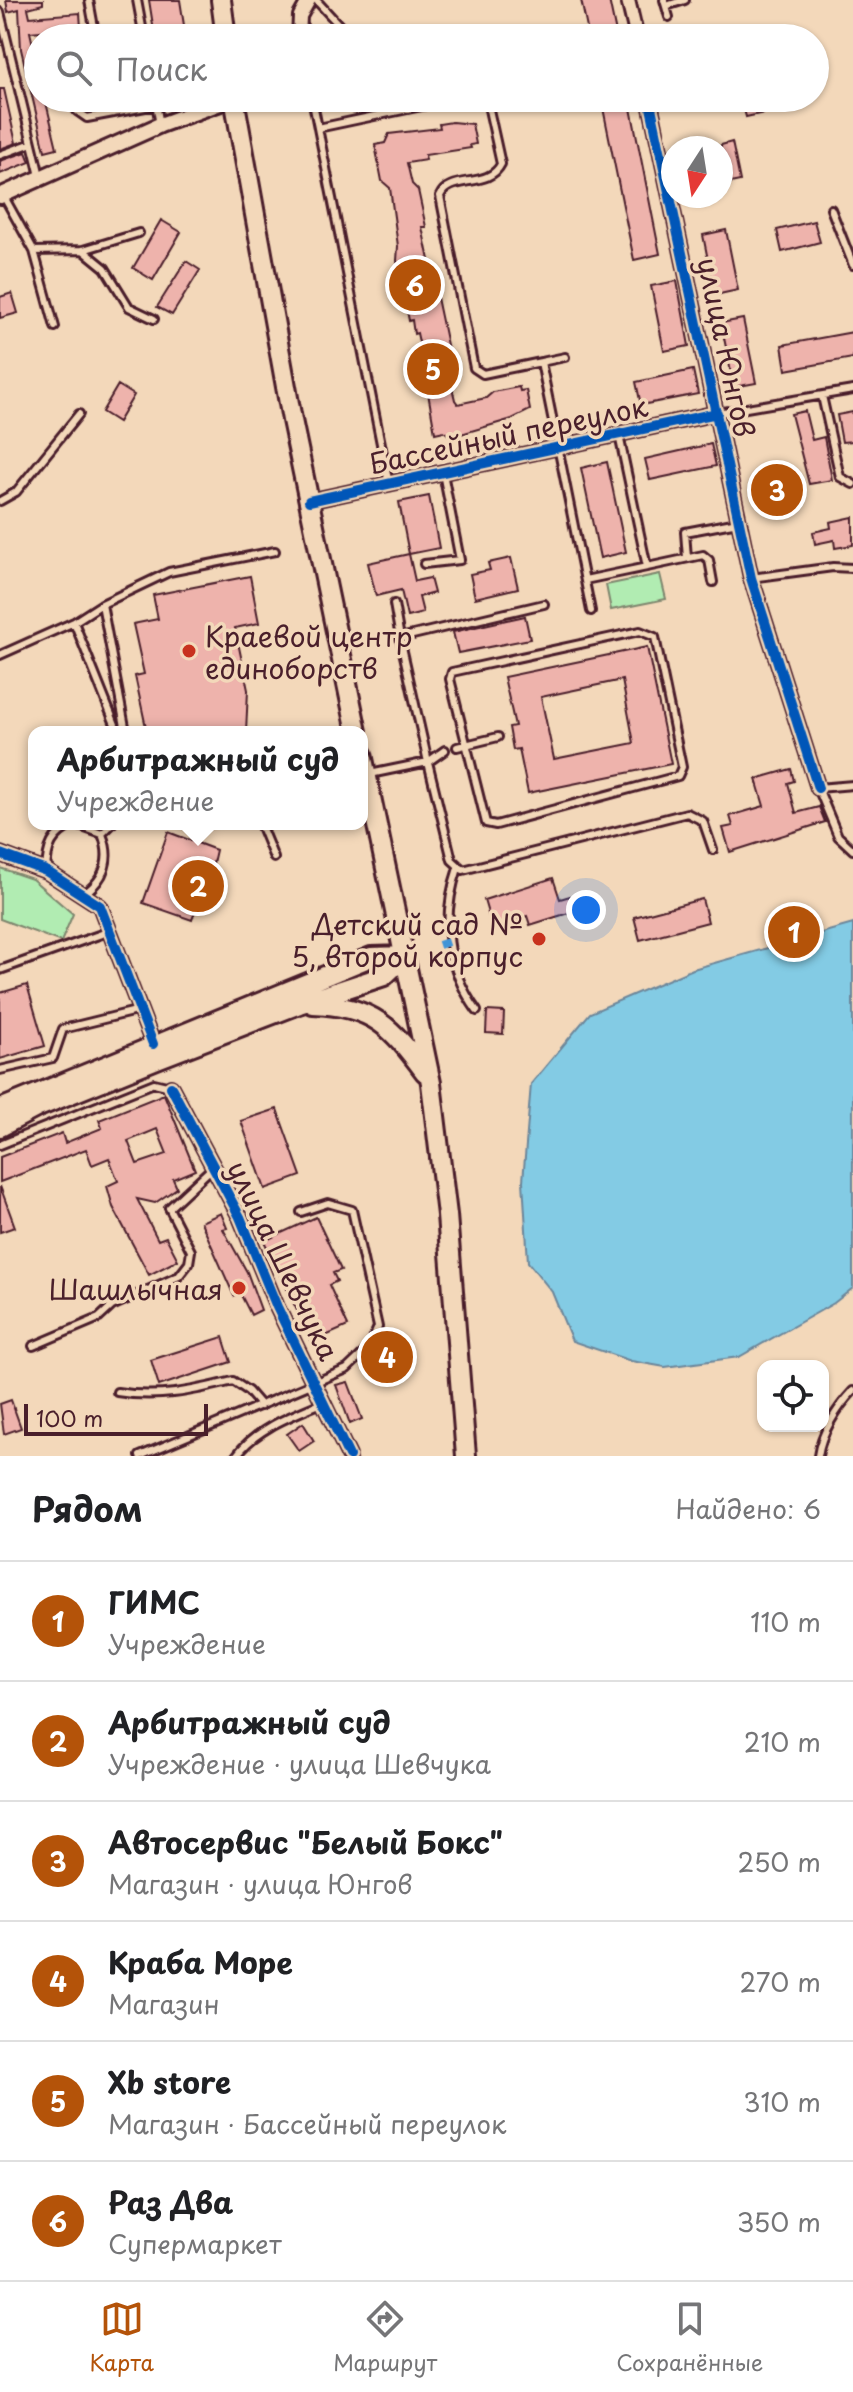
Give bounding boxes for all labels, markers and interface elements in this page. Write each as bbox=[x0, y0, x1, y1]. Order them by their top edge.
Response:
search box bbox=[24, 24, 829, 112]
icon: search bbox=[52, 46, 96, 90]
text: Поиск bbox=[116, 46, 207, 91]
north arrow bbox=[661, 136, 733, 208]
street label: улица Юнгов bbox=[687, 253, 767, 441]
pin: 6 bbox=[389, 255, 441, 315]
pin: 5 bbox=[407, 339, 459, 399]
street label: Бассейный переулок bbox=[365, 383, 652, 485]
pin: 3 bbox=[751, 460, 803, 520]
place label: Краевой центр единоборств bbox=[205, 614, 413, 689]
marker: Краевой центр единоборств bbox=[180, 642, 198, 660]
popup bbox=[28, 726, 368, 830]
text: Арбитражный суд bbox=[57, 736, 339, 781]
text: Учреждение bbox=[57, 781, 214, 820]
pin: 2 bbox=[172, 856, 224, 916]
your location bbox=[566, 890, 606, 930]
place label: Детский сад № 5, второй корпус bbox=[291, 902, 523, 977]
pin: 1 bbox=[768, 902, 820, 962]
marker: Детский сад № 5, второй корпус bbox=[530, 930, 548, 948]
street label: улица Шевчука bbox=[217, 1153, 351, 1368]
place label: Шашлычная bbox=[49, 1267, 223, 1310]
marker: Шашлычная bbox=[230, 1279, 248, 1297]
pin: 4 bbox=[361, 1327, 413, 1387]
map controls bbox=[757, 1360, 829, 1432]
button: locate bbox=[757, 1360, 829, 1432]
scale bar bbox=[24, 1400, 208, 1436]
text: 100 m bbox=[36, 1401, 103, 1434]
text: Рядом bbox=[32, 1482, 143, 1534]
text: Найдено: 6 bbox=[675, 1489, 821, 1528]
text: ГИМС bbox=[108, 1579, 200, 1624]
text: 1 bbox=[52, 1602, 64, 1641]
text: 110 m bbox=[750, 1602, 821, 1641]
text: Учреждение bbox=[108, 1624, 266, 1663]
text: Арбитражный суд bbox=[108, 1699, 391, 1744]
text: 2 bbox=[49, 1722, 67, 1761]
text: 210 m bbox=[744, 1722, 821, 1761]
text: Учреждение · улица Шевчука bbox=[108, 1744, 491, 1783]
text: Автосервис "Белый Бокс" bbox=[108, 1819, 503, 1864]
text: 3 bbox=[49, 1842, 67, 1881]
text: 250 m bbox=[737, 1842, 821, 1881]
text: Магазин · улица Юнгов bbox=[108, 1864, 412, 1903]
text: Краба Море bbox=[108, 1939, 293, 1984]
text: 4 bbox=[49, 1962, 67, 2001]
text: 270 m bbox=[740, 1962, 821, 2001]
text: Магазин bbox=[108, 1984, 219, 2023]
text: Xb store bbox=[108, 2059, 231, 2104]
text: 5 bbox=[50, 2082, 66, 2121]
text: 310 m bbox=[743, 2082, 821, 2121]
text: Магазин · Бассейный переулок bbox=[108, 2104, 506, 2143]
text: Раз Два bbox=[108, 2179, 233, 2224]
text: 6 bbox=[49, 2202, 67, 2241]
text: 350 m bbox=[737, 2202, 821, 2241]
text: Супермаркет bbox=[108, 2224, 282, 2263]
tab: Карта bbox=[90, 2297, 154, 2378]
tab: Маршрут bbox=[333, 2297, 437, 2378]
tab: Сохранённые bbox=[616, 2297, 763, 2378]

